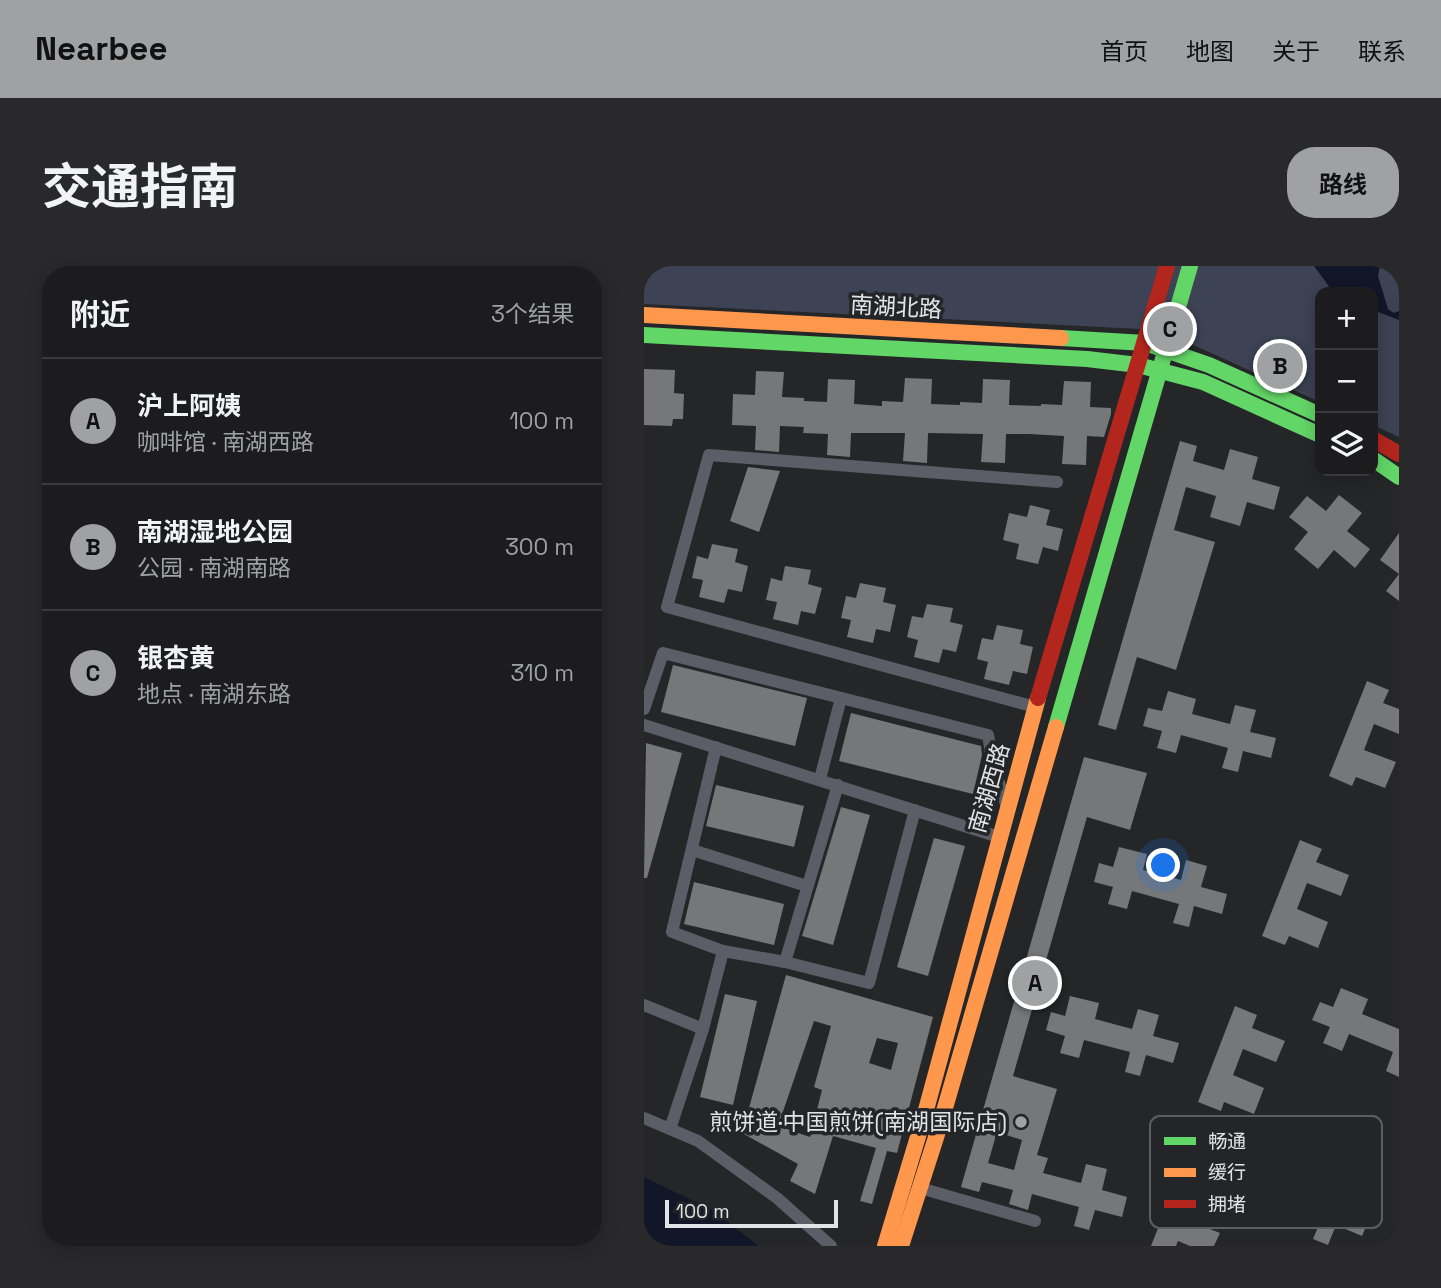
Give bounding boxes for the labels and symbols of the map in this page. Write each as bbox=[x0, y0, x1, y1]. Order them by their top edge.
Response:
street label: 南湖北路 bbox=[849, 290, 943, 324]
pin: C bbox=[1147, 303, 1193, 355]
pin: B bbox=[1257, 340, 1303, 392]
street label: 南湖西路 bbox=[962, 740, 1016, 836]
your location bbox=[1146, 848, 1180, 882]
pin: A bbox=[1012, 957, 1058, 1009]
place label: 煎饼道·中国煎饼(南湖国际店) bbox=[709, 1107, 1007, 1137]
marker: 煎饼道·中国煎饼(南湖国际店) bbox=[1013, 1114, 1029, 1130]
legend bbox=[1150, 1116, 1382, 1228]
text: 畅通 bbox=[1208, 1129, 1246, 1154]
text: 缓行 bbox=[1208, 1160, 1246, 1185]
text: 拥堵 bbox=[1208, 1192, 1246, 1217]
scale bar bbox=[665, 1197, 838, 1229]

